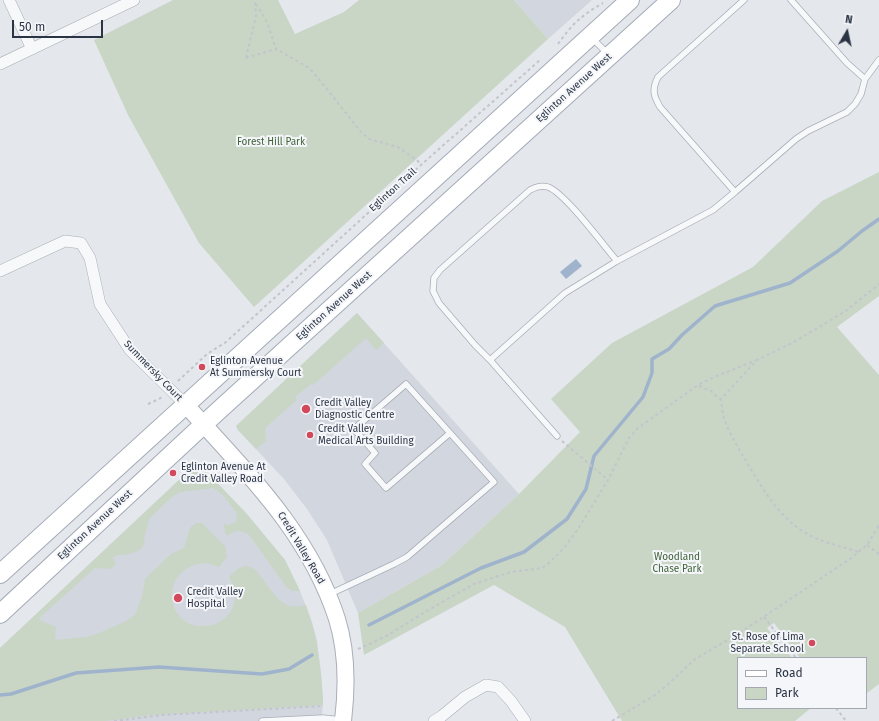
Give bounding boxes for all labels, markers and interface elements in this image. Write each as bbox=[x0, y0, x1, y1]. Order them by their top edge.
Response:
scale bar bbox=[14, 12, 105, 38]
north arrow bbox=[827, 12, 867, 52]
text: N bbox=[844, 13, 854, 27]
text: 50 m bbox=[19, 20, 45, 34]
street label: Eglinton Avenue West bbox=[534, 51, 614, 125]
park label: Forest Hill Park bbox=[237, 136, 305, 148]
street label: Eglinton Trail bbox=[367, 166, 419, 214]
street label: Eglinton Avenue West bbox=[294, 269, 374, 343]
street label: Summersky Court bbox=[121, 338, 185, 404]
place label: Eglinton Avenue At Summersky Court bbox=[210, 355, 301, 378]
marker: Eglinton Avenue At Summersky Court bbox=[197, 362, 207, 372]
place label: Credit Valley Diagnostic Centre bbox=[315, 397, 394, 420]
marker: Credit Valley Diagnostic Centre bbox=[300, 403, 312, 415]
place label: Credit Valley Medical Arts Building bbox=[318, 423, 414, 446]
marker: Credit Valley Medical Arts Building bbox=[305, 430, 315, 440]
place label: Eglinton Avenue At Credit Valley Road bbox=[181, 461, 266, 484]
marker: Eglinton Avenue At Credit Valley Road bbox=[168, 468, 178, 478]
street label: Eglinton Avenue West bbox=[55, 487, 135, 563]
street label: Credit Valley Road bbox=[275, 510, 327, 586]
park label: Woodland Chase Park bbox=[652, 551, 702, 574]
place label: Credit Valley Hospital bbox=[187, 586, 243, 610]
marker: Credit Valley Hospital bbox=[172, 592, 184, 604]
place label: St. Rose of Lima Separate School bbox=[731, 631, 804, 654]
marker: St. Rose of Lima Separate School bbox=[807, 638, 817, 648]
legend bbox=[737, 657, 867, 709]
text: Road bbox=[775, 666, 803, 680]
text: Park bbox=[775, 686, 799, 700]

